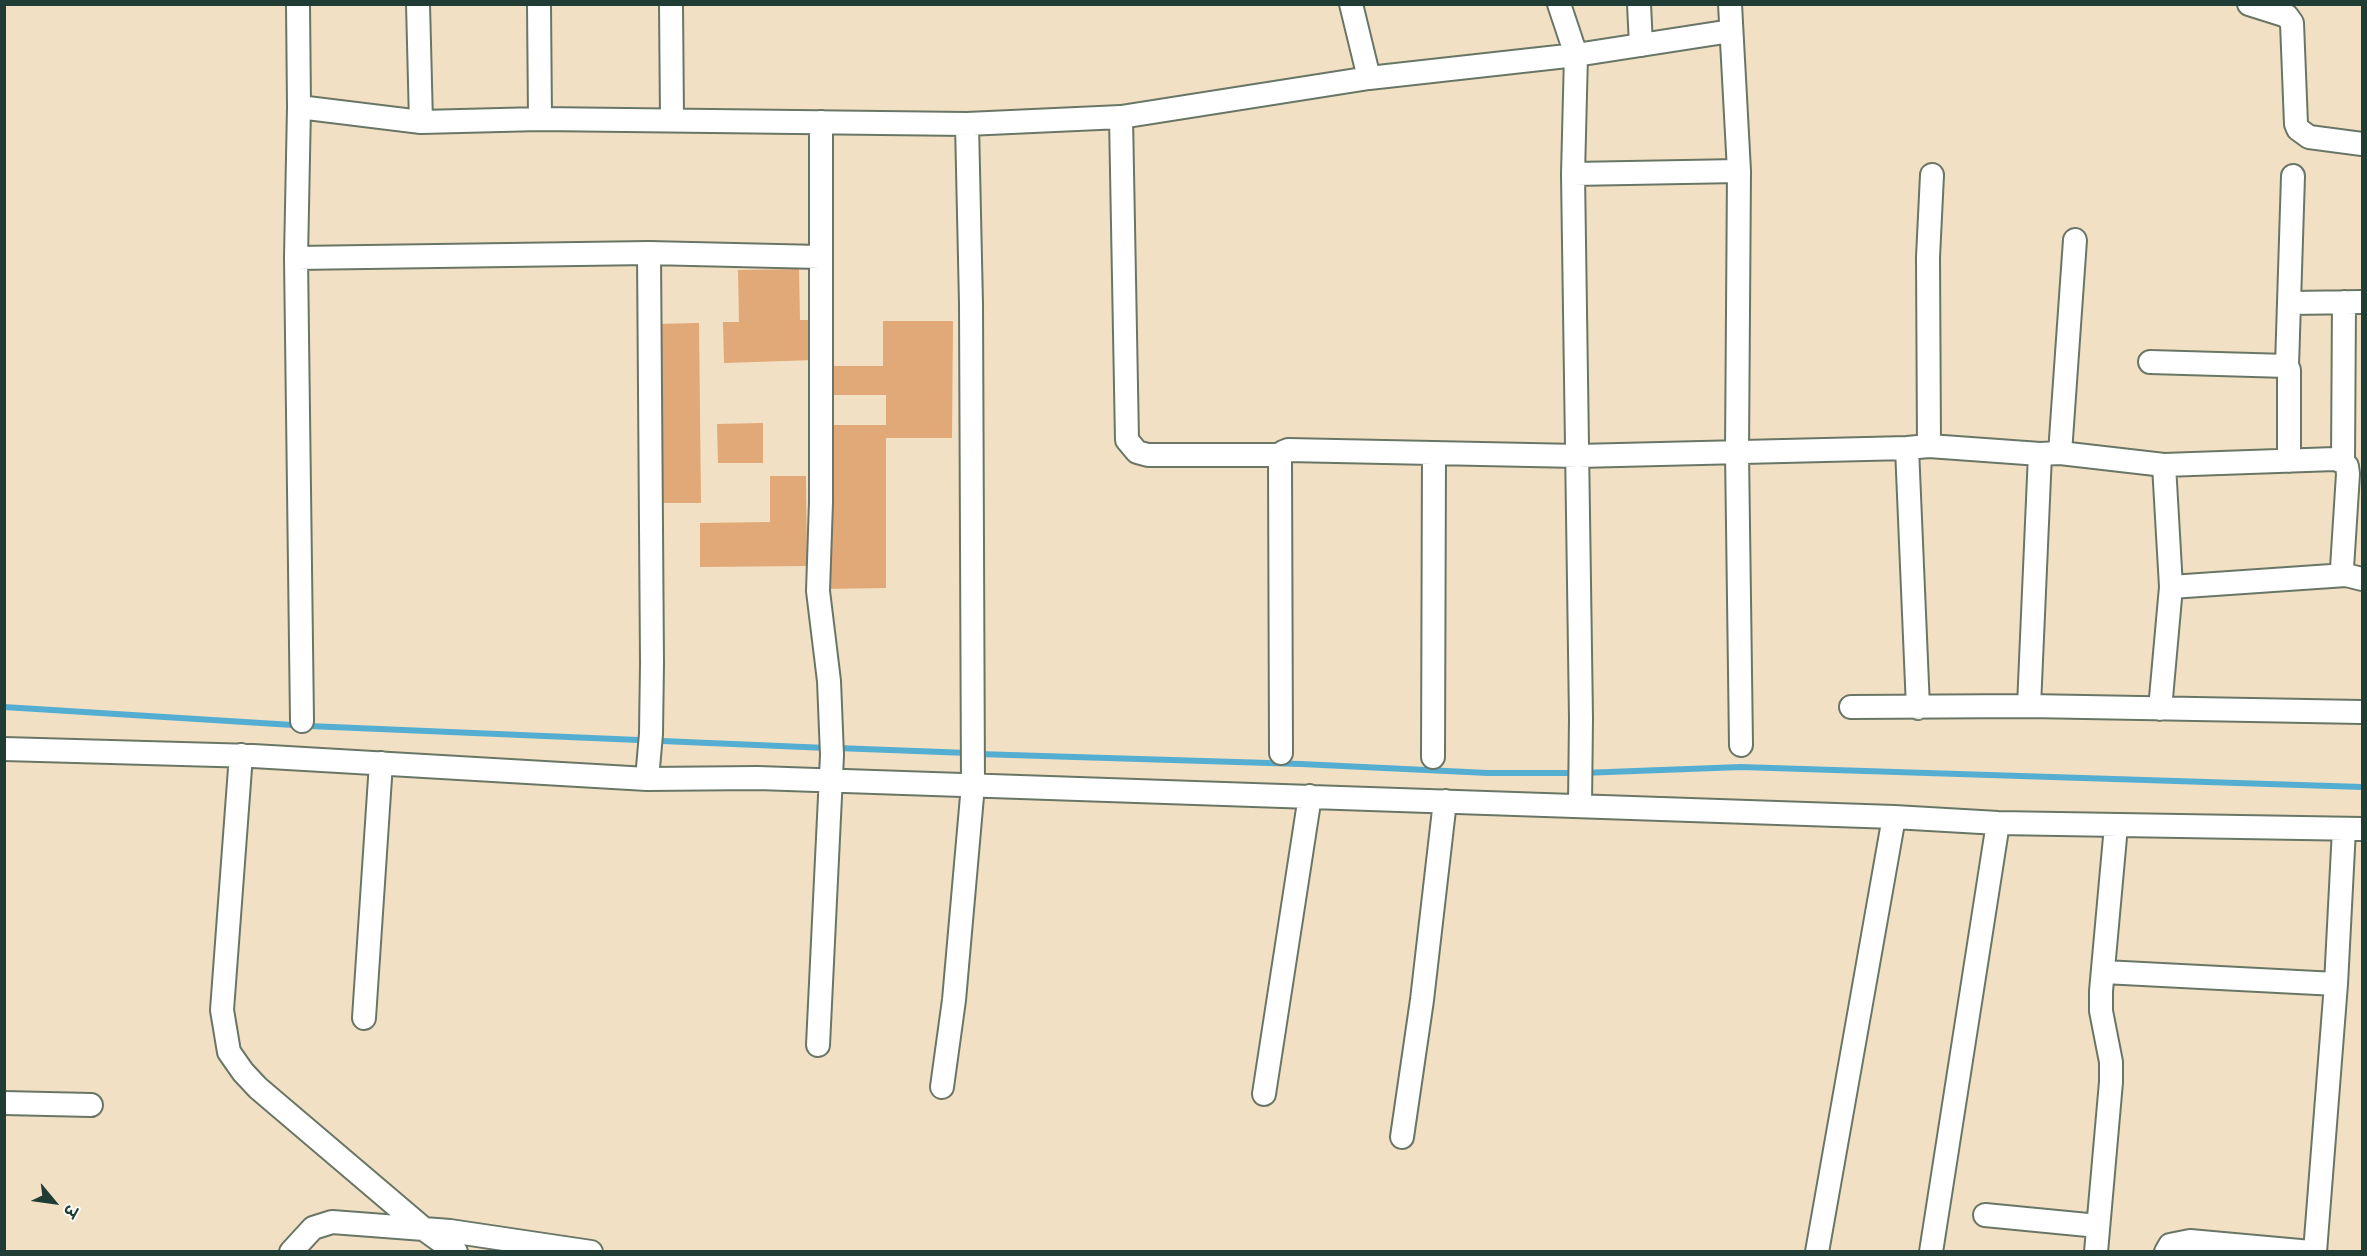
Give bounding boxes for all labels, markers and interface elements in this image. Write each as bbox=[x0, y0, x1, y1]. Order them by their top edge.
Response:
north arrow bbox=[24, 1172, 84, 1232]
text: उ bbox=[59, 1202, 80, 1220]

